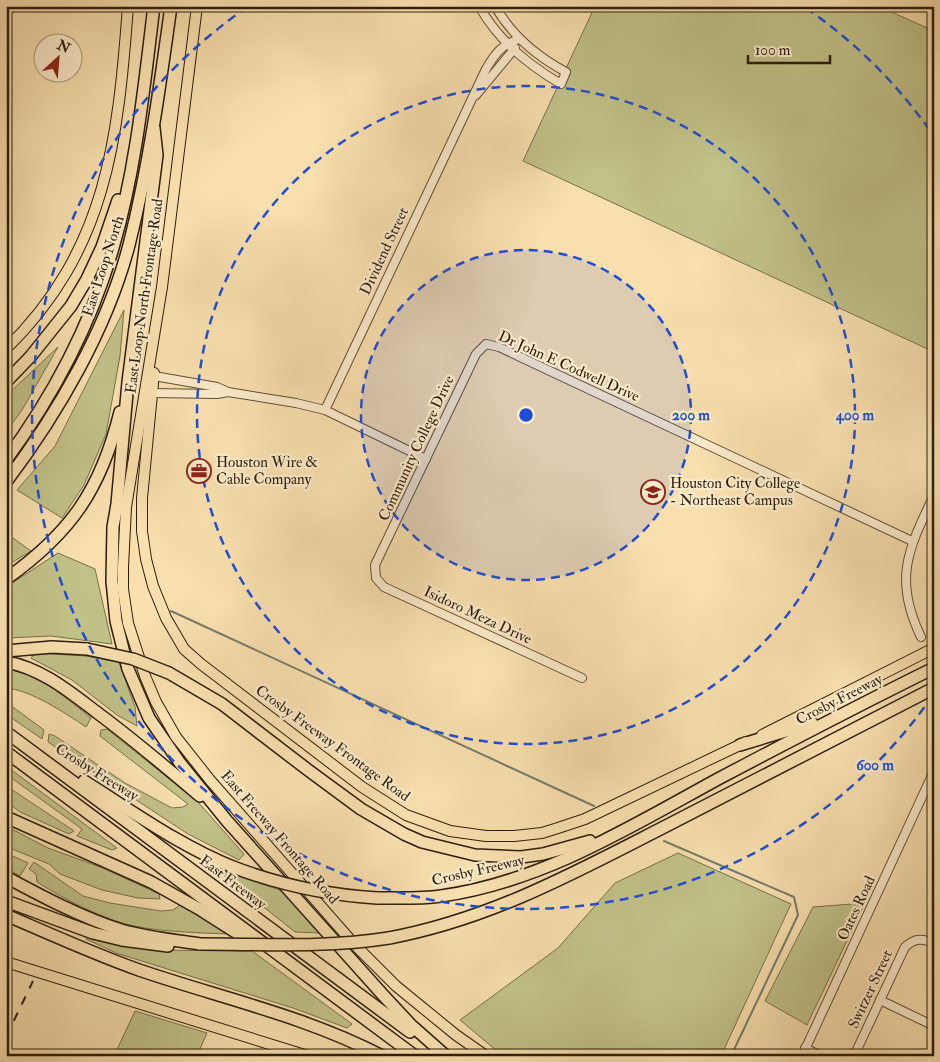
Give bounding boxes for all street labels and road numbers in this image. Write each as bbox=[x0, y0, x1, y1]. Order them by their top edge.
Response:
street label: East Loop North Frontage Road bbox=[121, 197, 169, 395]
street label: Dividend Street bbox=[356, 204, 413, 298]
street label: East Loop North bbox=[78, 213, 130, 319]
street label: Dr John E Codwell Drive bbox=[495, 327, 642, 407]
street label: Community College Drive bbox=[374, 372, 459, 524]
street label: Isidoro Meza Drive bbox=[421, 582, 535, 649]
street label: Crosby Freeway bbox=[793, 669, 886, 729]
street label: Crosby Freeway Frontage Road bbox=[252, 681, 414, 806]
street label: Crosby Freeway bbox=[52, 739, 142, 806]
street label: East Freeway Frontage Road bbox=[217, 767, 343, 907]
street label: Crosby Freeway bbox=[430, 850, 527, 890]
street label: East Freeway bbox=[196, 851, 270, 913]
street label: Oates Road bbox=[833, 872, 880, 944]
street label: Switzer Street bbox=[844, 947, 897, 1032]

